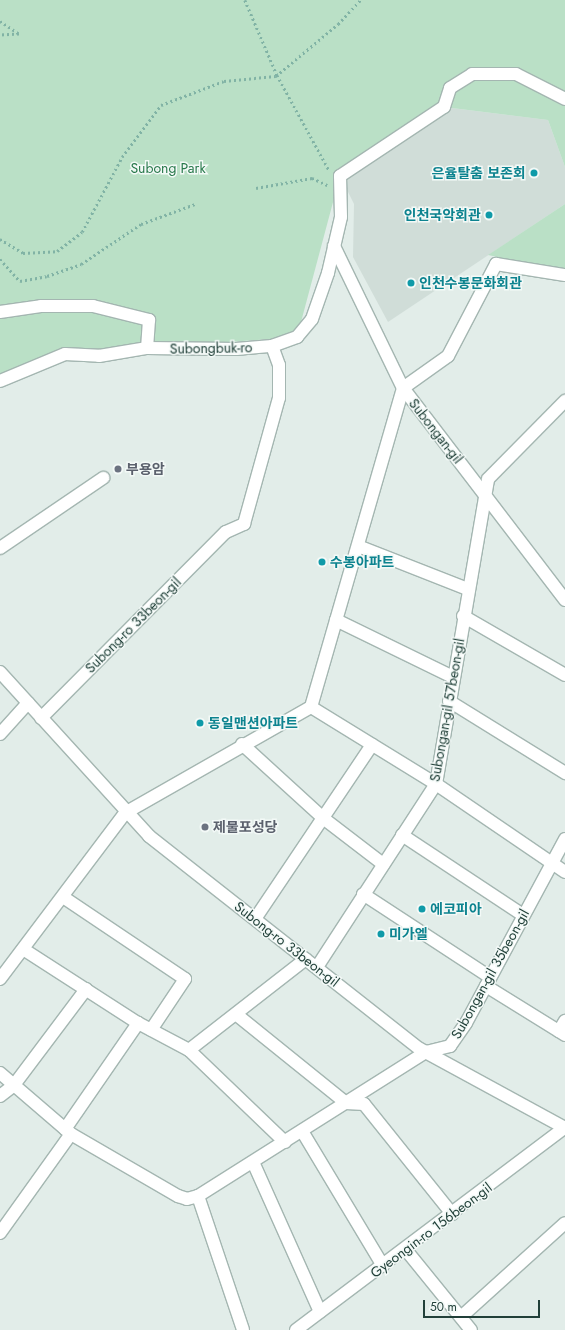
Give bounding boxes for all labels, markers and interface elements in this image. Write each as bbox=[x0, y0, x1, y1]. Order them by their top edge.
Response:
park label: Subong Park bbox=[130, 160, 206, 176]
place label: 은율탈춤 보존회 bbox=[432, 165, 526, 181]
marker: 은율탈춤 보존회 bbox=[529, 168, 539, 178]
place label: 인천국악회관 bbox=[404, 207, 481, 223]
marker: 인천국악회관 bbox=[484, 210, 494, 220]
place label: 인천수봉문화회관 bbox=[419, 275, 522, 291]
marker: 인천수봉문화회관 bbox=[406, 278, 416, 288]
street label: Subongbuk-ro bbox=[170, 339, 252, 357]
street label: Subongan-gil bbox=[405, 395, 467, 467]
place label: 부용암 bbox=[126, 461, 165, 477]
marker: 부용암 bbox=[113, 464, 123, 474]
place label: 수봉아파트 bbox=[330, 554, 394, 570]
marker: 수봉아파트 bbox=[317, 557, 327, 567]
street label: Subong-ro 33beon-gil bbox=[82, 574, 184, 676]
street label: Subongan-gil 57beon-gil bbox=[426, 637, 468, 783]
place label: 동일맨션아파트 bbox=[208, 715, 298, 731]
marker: 동일맨션아파트 bbox=[195, 718, 205, 728]
place label: 제물포성당 bbox=[213, 819, 277, 835]
marker: 제물포성당 bbox=[200, 822, 210, 832]
street label: Subong-ro 33beon-gil bbox=[231, 898, 343, 990]
place label: 에코피아 bbox=[430, 901, 482, 917]
marker: 에코피아 bbox=[417, 904, 427, 914]
street label: Subongan-gil 35beon-gil bbox=[447, 906, 533, 1042]
place label: 미가엘 bbox=[389, 926, 428, 942]
marker: 미가엘 bbox=[376, 929, 386, 939]
street label: Gyeongin-ro 156beon-gil bbox=[367, 1179, 495, 1281]
scale bar bbox=[425, 1292, 542, 1318]
text: 50 m bbox=[430, 1298, 457, 1316]

